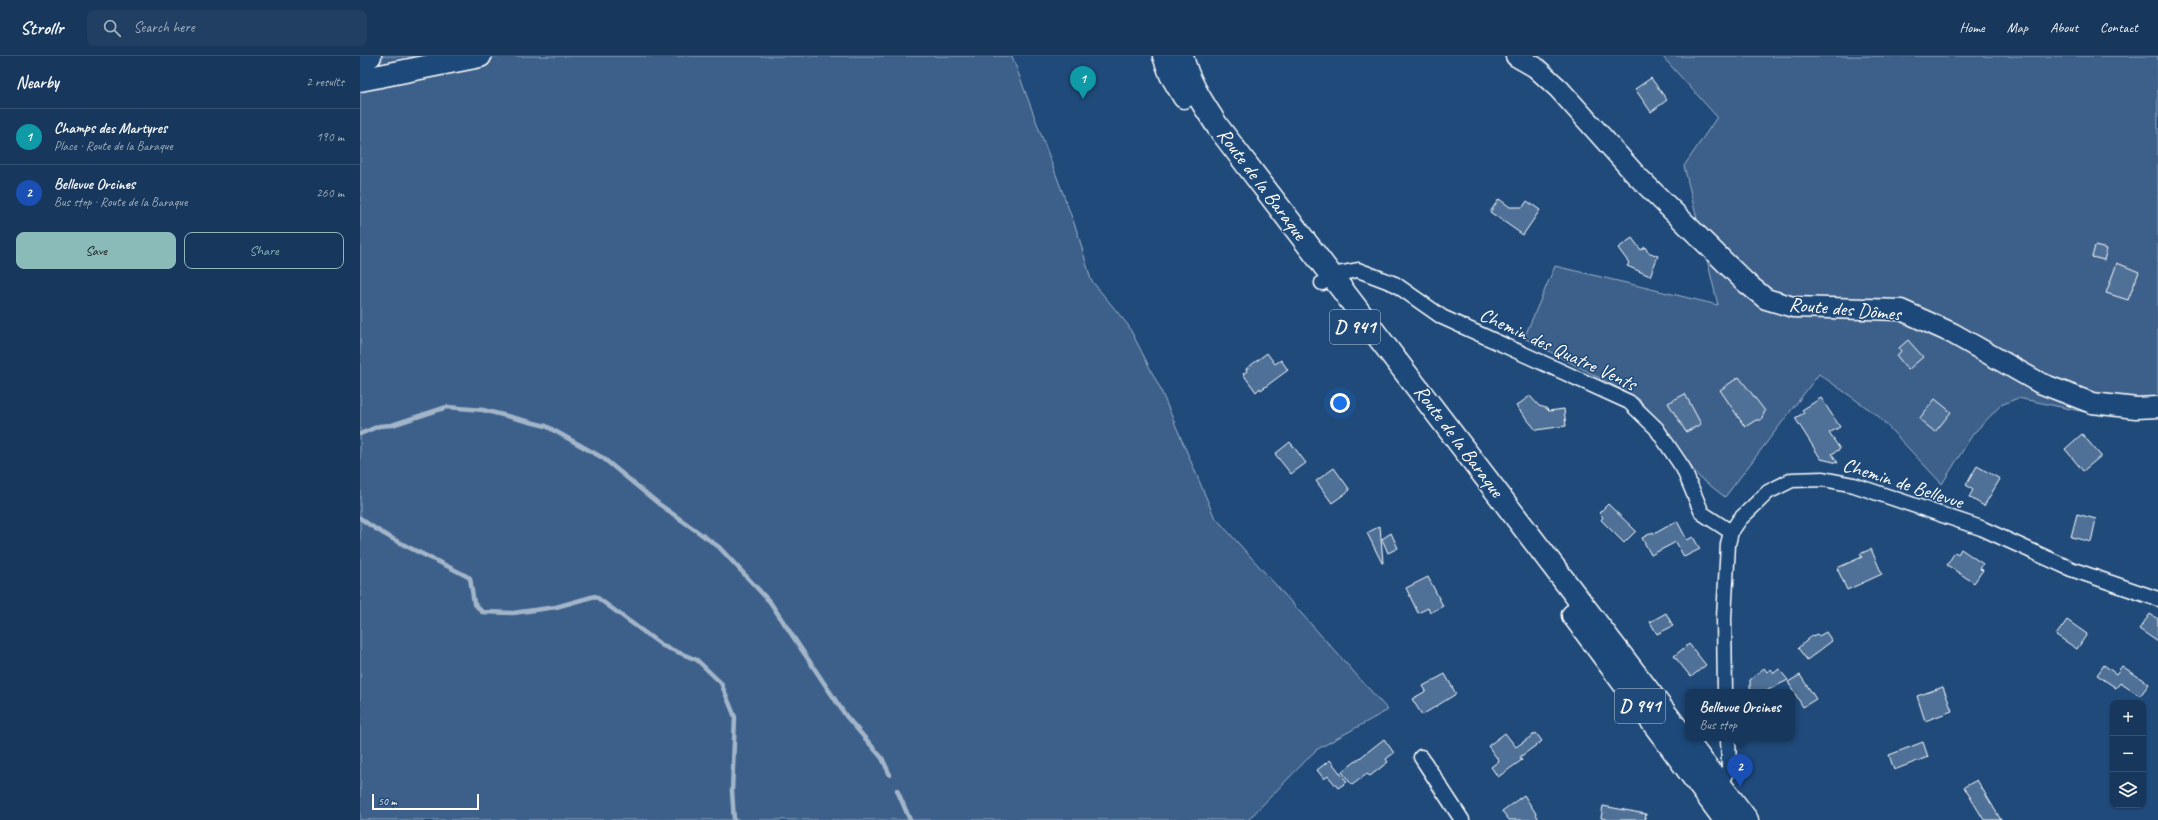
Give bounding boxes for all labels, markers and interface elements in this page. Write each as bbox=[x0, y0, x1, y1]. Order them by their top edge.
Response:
search box bbox=[87, 10, 367, 46]
text: Strollr bbox=[20, 16, 63, 40]
icon: search bbox=[101, 17, 123, 39]
text: Search here bbox=[133, 18, 195, 37]
text: Home bbox=[1959, 19, 1985, 36]
text: Map bbox=[2007, 19, 2028, 36]
text: About bbox=[2050, 19, 2078, 36]
text: Contact bbox=[2100, 19, 2138, 36]
pin: 1 bbox=[1070, 66, 1096, 99]
text: Nearby bbox=[16, 72, 59, 93]
text: 2 results bbox=[306, 74, 344, 90]
text: Champs des Martyres bbox=[54, 119, 167, 138]
street label: Route de la Baraque bbox=[1212, 123, 1313, 246]
text: 1 bbox=[26, 129, 32, 145]
text: 190 m bbox=[316, 129, 344, 145]
text: Place · Route de la Baraque bbox=[54, 138, 173, 154]
text: Bellevue Orcines bbox=[54, 175, 135, 194]
text: 2 bbox=[26, 185, 32, 201]
text: 260 m bbox=[316, 185, 344, 201]
text: Bus stop · Route de la Baraque bbox=[54, 194, 187, 210]
button: Save bbox=[16, 232, 176, 269]
button: Share bbox=[184, 232, 344, 269]
street label: Route des Dômes bbox=[1788, 292, 1904, 327]
street label: Chemin des Quatre Vents bbox=[1476, 302, 1642, 397]
road number: D 941 bbox=[1330, 310, 1380, 344]
street label: Route de la Baraque bbox=[1409, 380, 1510, 503]
your location bbox=[1330, 393, 1350, 413]
street label: Chemin de Bellevue bbox=[1840, 452, 1968, 515]
road number: D 941 bbox=[1615, 689, 1665, 723]
popup bbox=[1685, 689, 1795, 741]
text: Bellevue Orcines bbox=[1700, 698, 1780, 717]
map controls bbox=[2110, 700, 2146, 808]
button: + bbox=[2110, 700, 2146, 736]
text: Bus stop bbox=[1700, 717, 1737, 733]
button: − bbox=[2110, 736, 2146, 772]
pin: 2 bbox=[1727, 754, 1753, 787]
button: layers bbox=[2110, 772, 2146, 808]
scale bar bbox=[372, 792, 479, 811]
text: 50 m bbox=[378, 794, 397, 808]

